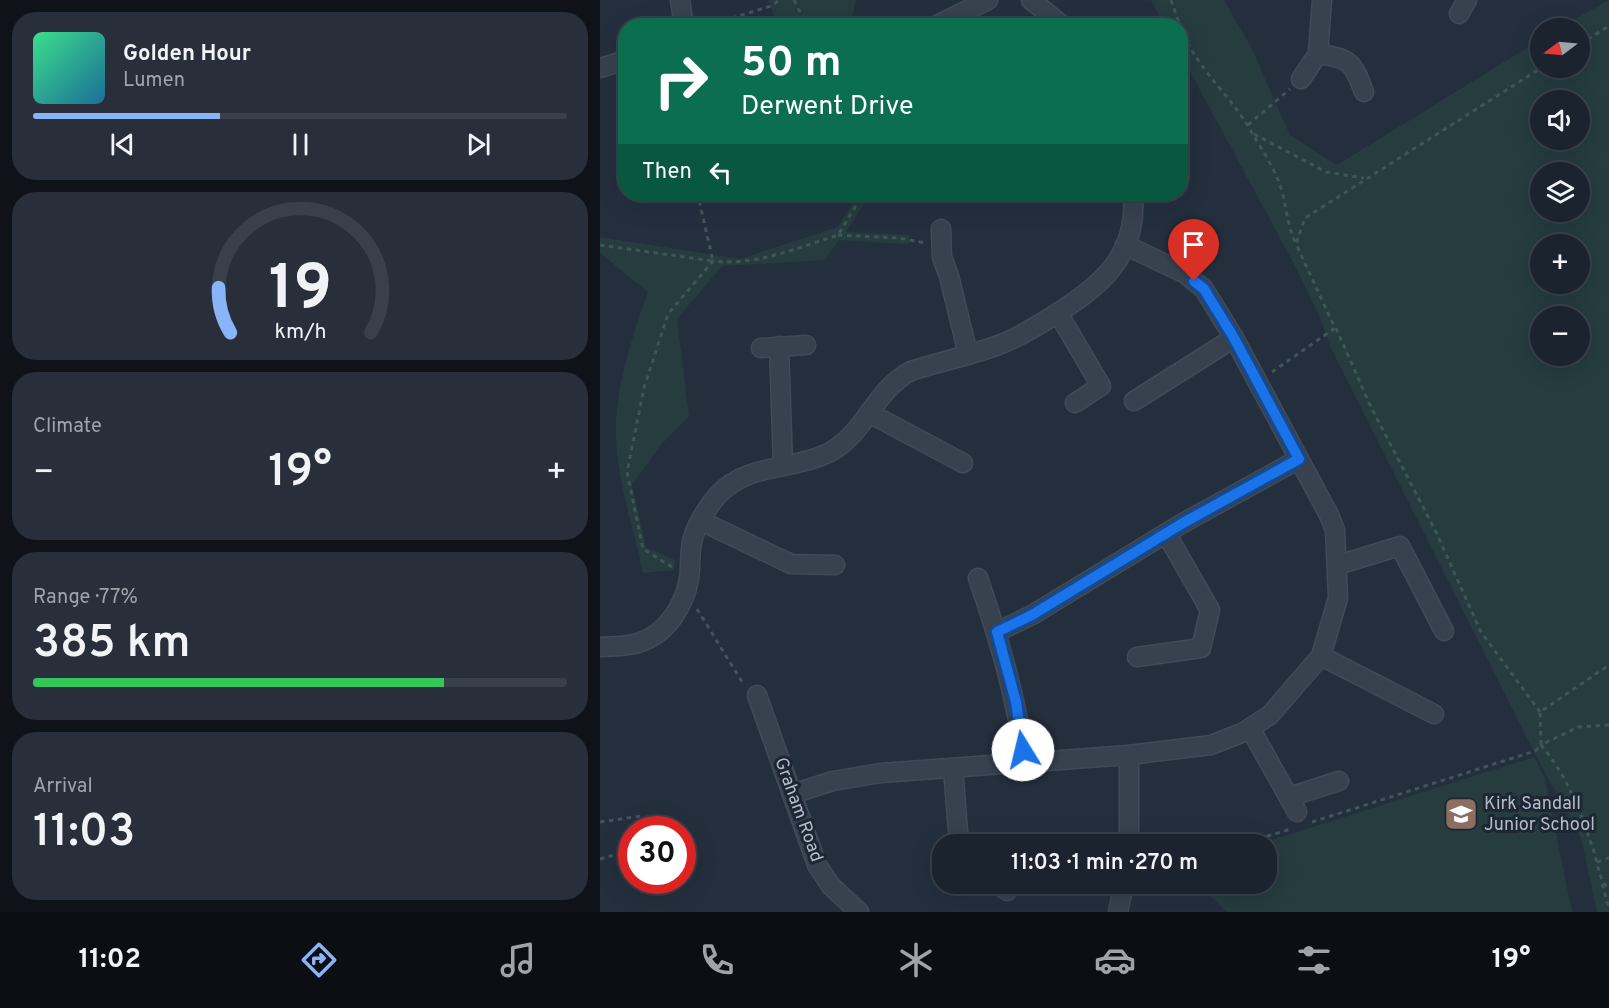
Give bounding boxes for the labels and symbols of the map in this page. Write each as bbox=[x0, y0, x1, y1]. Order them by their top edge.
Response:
north arrow bbox=[1530, 18, 1590, 78]
pin bbox=[1168, 219, 1219, 281]
position arrow bbox=[991, 718, 1055, 782]
street label: Graham Road bbox=[768, 755, 828, 865]
place label: Kirk Sandall Junior School bbox=[1484, 793, 1595, 837]
school or university icon: Kirk Sandall Junior School bbox=[1443, 796, 1479, 832]
speed limit sign: 30 bbox=[618, 816, 696, 894]

